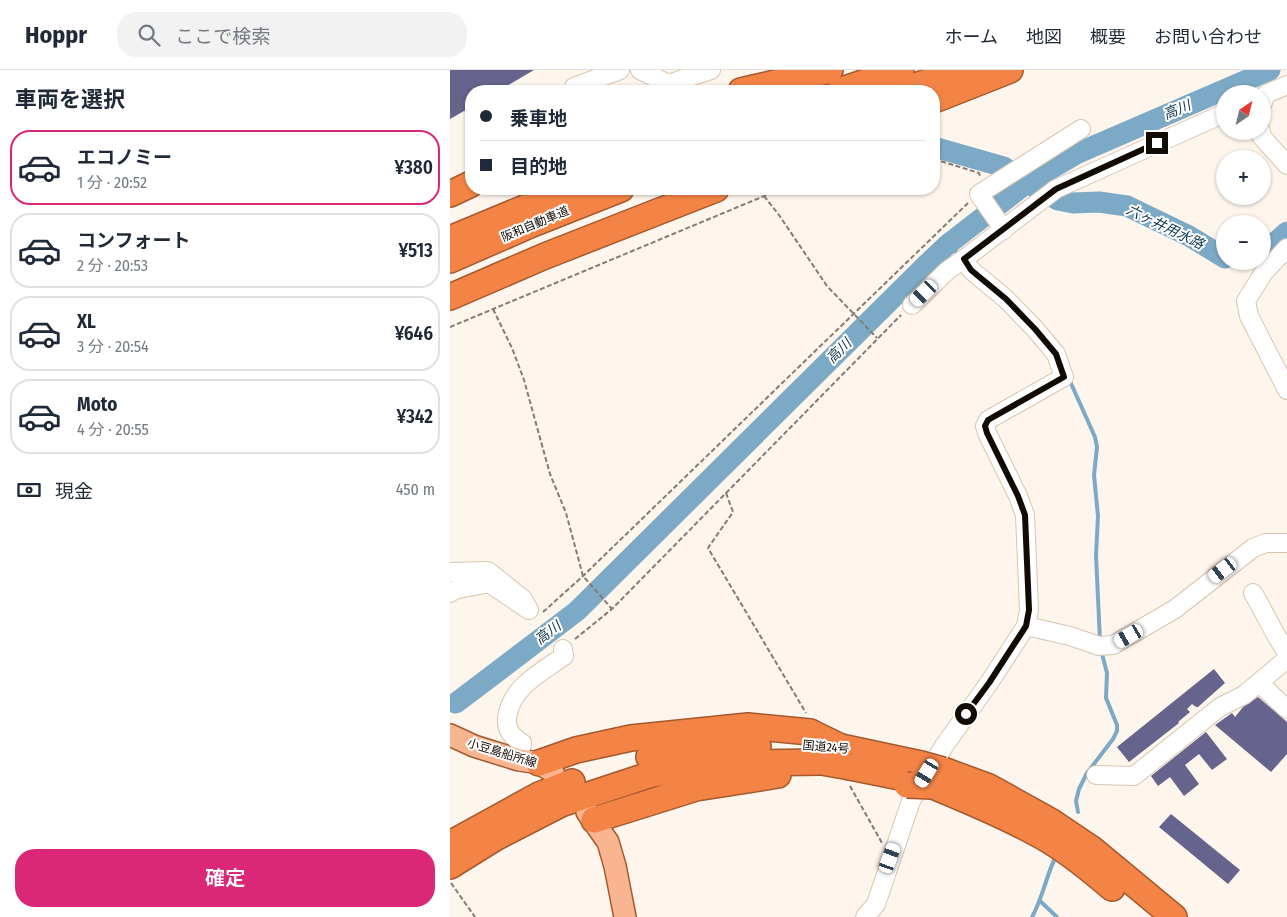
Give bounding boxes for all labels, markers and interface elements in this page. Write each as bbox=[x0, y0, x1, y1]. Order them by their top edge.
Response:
search box bbox=[117, 12, 467, 57]
text: Hoppr bbox=[25, 21, 87, 49]
icon: search bbox=[135, 21, 163, 49]
text: ここで検索 bbox=[175, 25, 270, 48]
text: ホーム bbox=[945, 26, 998, 48]
text: 地図 bbox=[1026, 26, 1062, 48]
text: 概要 bbox=[1090, 26, 1126, 48]
text: お問い合わせ bbox=[1154, 26, 1262, 48]
north arrow bbox=[1216, 85, 1271, 140]
map controls bbox=[1216, 85, 1271, 270]
text: 車両を選択 bbox=[15, 86, 125, 113]
water label: 高川 bbox=[1161, 96, 1195, 123]
text: 乗車地 bbox=[510, 107, 567, 130]
route end bbox=[1146, 132, 1168, 154]
icon: car bbox=[17, 145, 62, 190]
text: エコノミー bbox=[77, 146, 172, 169]
button: + bbox=[1216, 150, 1271, 205]
text: 目的地 bbox=[510, 155, 567, 178]
text: ¥380 bbox=[394, 156, 433, 179]
text: 1 分 · 20:52 bbox=[77, 173, 147, 192]
water label: 六ヶ井用水路 bbox=[1124, 201, 1207, 253]
street label: 阪和自動車道 bbox=[499, 203, 571, 245]
button: − bbox=[1216, 215, 1271, 270]
icon: car bbox=[17, 228, 62, 273]
text: コンフォート bbox=[77, 229, 190, 252]
text: ¥513 bbox=[399, 239, 433, 262]
text: 2 分 · 20:53 bbox=[77, 256, 148, 275]
car bbox=[908, 277, 940, 309]
text: XL bbox=[77, 310, 96, 333]
icon: car bbox=[17, 311, 62, 356]
text: ¥646 bbox=[395, 322, 433, 345]
water label: 高川 bbox=[823, 334, 856, 367]
text: 3 分 · 20:54 bbox=[77, 337, 149, 356]
text: Moto bbox=[77, 393, 117, 416]
icon: car bbox=[17, 394, 62, 439]
text: ¥342 bbox=[397, 405, 433, 428]
text: 4 分 · 20:55 bbox=[77, 420, 149, 439]
icon: cash bbox=[15, 476, 43, 504]
text: 現金 bbox=[55, 480, 93, 503]
text: 450 m bbox=[396, 480, 435, 499]
car bbox=[1206, 555, 1239, 585]
water label: 高川 bbox=[532, 617, 566, 648]
car bbox=[1112, 622, 1145, 650]
route start bbox=[955, 703, 977, 725]
street label: 小豆島船所線 bbox=[466, 736, 538, 770]
street label: 国道24号 bbox=[802, 738, 850, 756]
car bbox=[912, 756, 941, 790]
car bbox=[877, 841, 902, 875]
button: 確定 bbox=[15, 849, 435, 907]

